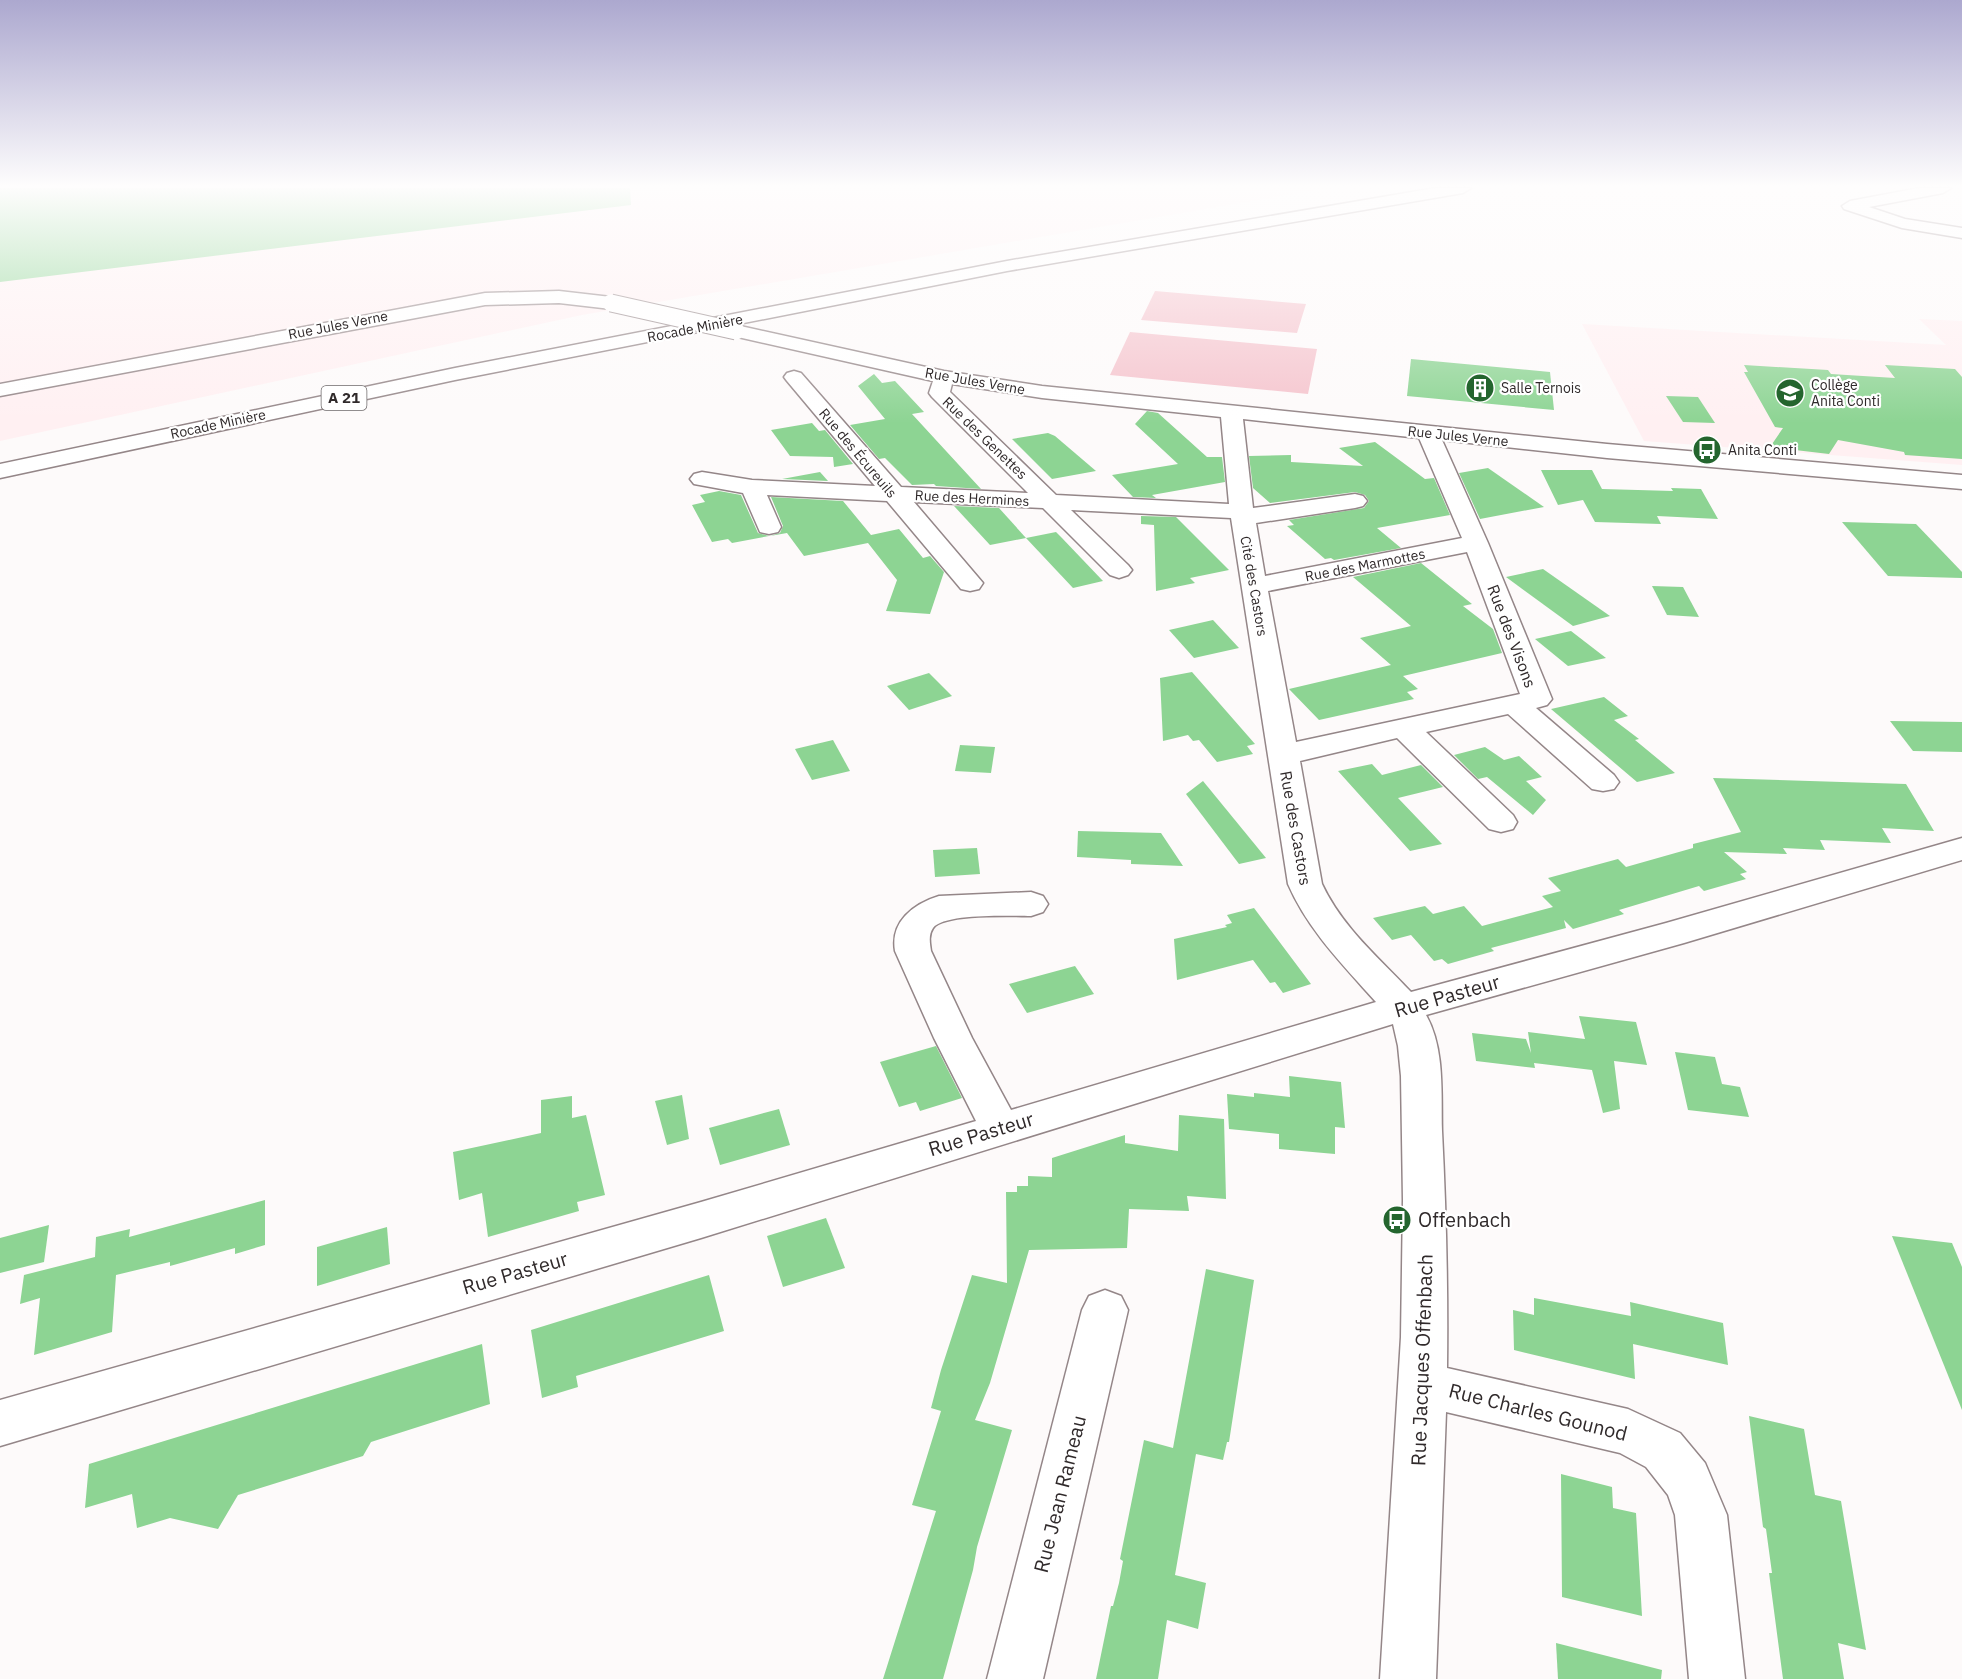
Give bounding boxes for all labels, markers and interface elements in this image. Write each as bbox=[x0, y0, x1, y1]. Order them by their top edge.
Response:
street label: Rue Jules Verne bbox=[287, 306, 390, 343]
street label: Rocade Minière bbox=[646, 310, 745, 346]
street label: Rue Jules Verne bbox=[924, 363, 1027, 399]
building icon: Salle Ternois bbox=[1464, 372, 1496, 404]
place label: Collège Anita Conti bbox=[1811, 376, 1880, 410]
school or university icon: Collège Anita Conti bbox=[1774, 377, 1806, 409]
place label: Salle Ternois bbox=[1501, 379, 1581, 397]
road number: A 21 bbox=[322, 386, 366, 410]
street label: Rue des Genettes bbox=[939, 393, 1031, 483]
street label: Rue des Écureuils bbox=[815, 404, 902, 502]
street label: Rocade Minière bbox=[169, 405, 268, 443]
street label: Rue Jules Verne bbox=[1407, 422, 1510, 450]
bus stop icon: Anita Conti bbox=[1691, 434, 1723, 466]
place label: Anita Conti bbox=[1728, 441, 1797, 459]
street label: Rue des Hermines bbox=[914, 486, 1030, 510]
street label: Cité des Castors bbox=[1236, 534, 1272, 638]
street label: Rue des Marmottes bbox=[1303, 544, 1427, 585]
street label: Rue des Visons bbox=[1483, 582, 1541, 690]
street label: Rue des Castors bbox=[1276, 769, 1316, 887]
street label: Rue Pasteur bbox=[1391, 968, 1503, 1023]
street label: Rue Pasteur bbox=[925, 1105, 1037, 1162]
bus stop icon: Offenbach bbox=[1381, 1204, 1413, 1236]
place label: Offenbach bbox=[1418, 1206, 1511, 1233]
street label: Rue Pasteur bbox=[459, 1245, 571, 1300]
street label: Rue Jacques Offenbach bbox=[1404, 1253, 1439, 1466]
street label: Rue Charles Gounod bbox=[1446, 1376, 1630, 1447]
street label: Rue Jean Rameau bbox=[1027, 1412, 1092, 1576]

